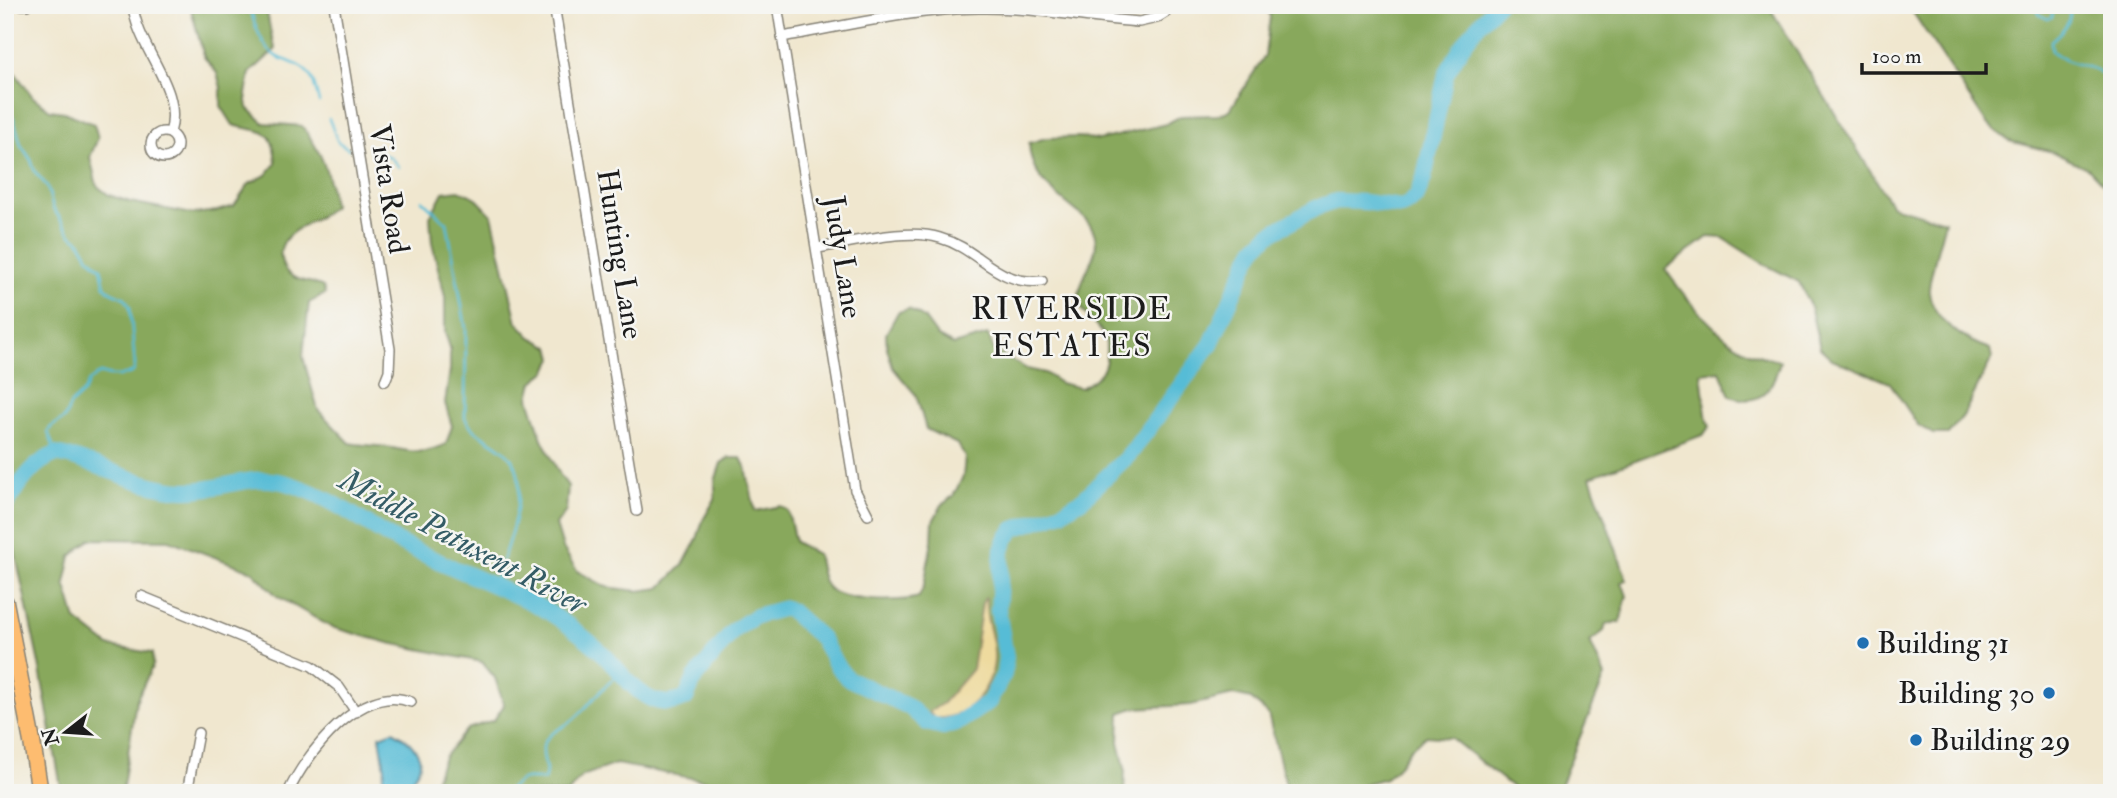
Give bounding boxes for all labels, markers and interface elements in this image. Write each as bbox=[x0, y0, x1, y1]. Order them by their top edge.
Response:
scale bar bbox=[1862, 32, 1986, 76]
text: 100 m bbox=[1872, 43, 1922, 70]
street label: Vista Road bbox=[361, 122, 418, 257]
street label: Hunting Lane bbox=[588, 166, 652, 342]
street label: Judy Lane bbox=[815, 192, 871, 321]
district label: RIVERSIDE ESTATES bbox=[971, 289, 1173, 366]
water label: Middle Patuxent River bbox=[331, 459, 596, 625]
place label: Building 31 bbox=[1877, 625, 2009, 662]
marker: Building 31 bbox=[1855, 635, 1871, 651]
place label: Building 30 bbox=[1898, 675, 2035, 712]
marker: Building 30 bbox=[2041, 685, 2057, 701]
north arrow bbox=[32, 696, 102, 766]
place label: Building 29 bbox=[1930, 722, 2071, 759]
text: N bbox=[36, 724, 65, 749]
marker: Building 29 bbox=[1908, 732, 1924, 748]

